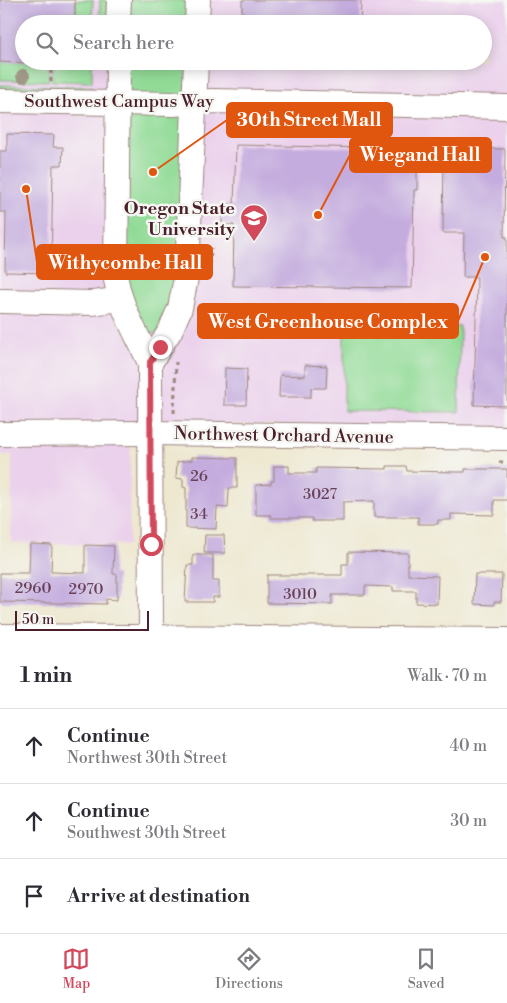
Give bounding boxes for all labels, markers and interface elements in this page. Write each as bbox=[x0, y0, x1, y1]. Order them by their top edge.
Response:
search box bbox=[15, 15, 492, 70]
icon: search bbox=[33, 29, 61, 57]
text: Search here bbox=[73, 31, 174, 55]
street label: Southwest Campus Way bbox=[24, 90, 214, 113]
callout: 30th Street Mall bbox=[227, 103, 392, 137]
text: 30th Street Mall bbox=[236, 108, 382, 132]
callout: Wiegand Hall bbox=[350, 138, 491, 172]
text: Wiegand Hall bbox=[358, 143, 481, 167]
place label: Oregon State University bbox=[124, 197, 236, 241]
school or university icon: Oregon State University bbox=[239, 203, 269, 242]
callout: Withycombe Hall bbox=[37, 245, 212, 279]
text: Withycombe Hall bbox=[47, 251, 202, 275]
callout: West Greenhouse Complex bbox=[198, 304, 458, 338]
text: West Greenhouse Complex bbox=[207, 310, 448, 334]
route end bbox=[149, 336, 172, 359]
street label: Northwest Orchard Avenue bbox=[174, 422, 394, 449]
house number: 26 bbox=[190, 467, 208, 486]
house number: 3027 bbox=[303, 485, 337, 504]
house number: 34 bbox=[190, 505, 208, 524]
route start bbox=[140, 533, 163, 556]
house number: 2960 bbox=[15, 579, 51, 598]
house number: 2970 bbox=[69, 580, 103, 599]
house number: 3010 bbox=[283, 585, 317, 604]
scale bar bbox=[15, 608, 149, 631]
text: 50 m bbox=[22, 611, 54, 629]
text: 1 min bbox=[20, 663, 72, 689]
text: Walk · 70 m bbox=[407, 666, 487, 686]
text: Continue bbox=[67, 724, 150, 748]
icon: ahead bbox=[20, 732, 48, 760]
text: 40 m bbox=[450, 736, 487, 756]
text: Northwest 30th Street bbox=[67, 748, 227, 768]
text: Continue bbox=[67, 799, 150, 823]
icon: ahead bbox=[20, 807, 48, 835]
text: 30 m bbox=[450, 811, 487, 831]
text: Southwest 30th Street bbox=[67, 823, 226, 843]
icon: arrive bbox=[20, 882, 48, 910]
text: Arrive at destination bbox=[67, 884, 250, 908]
tab: Map bbox=[62, 945, 90, 993]
tab: Directions bbox=[215, 945, 283, 993]
tab: Saved bbox=[408, 945, 445, 993]

